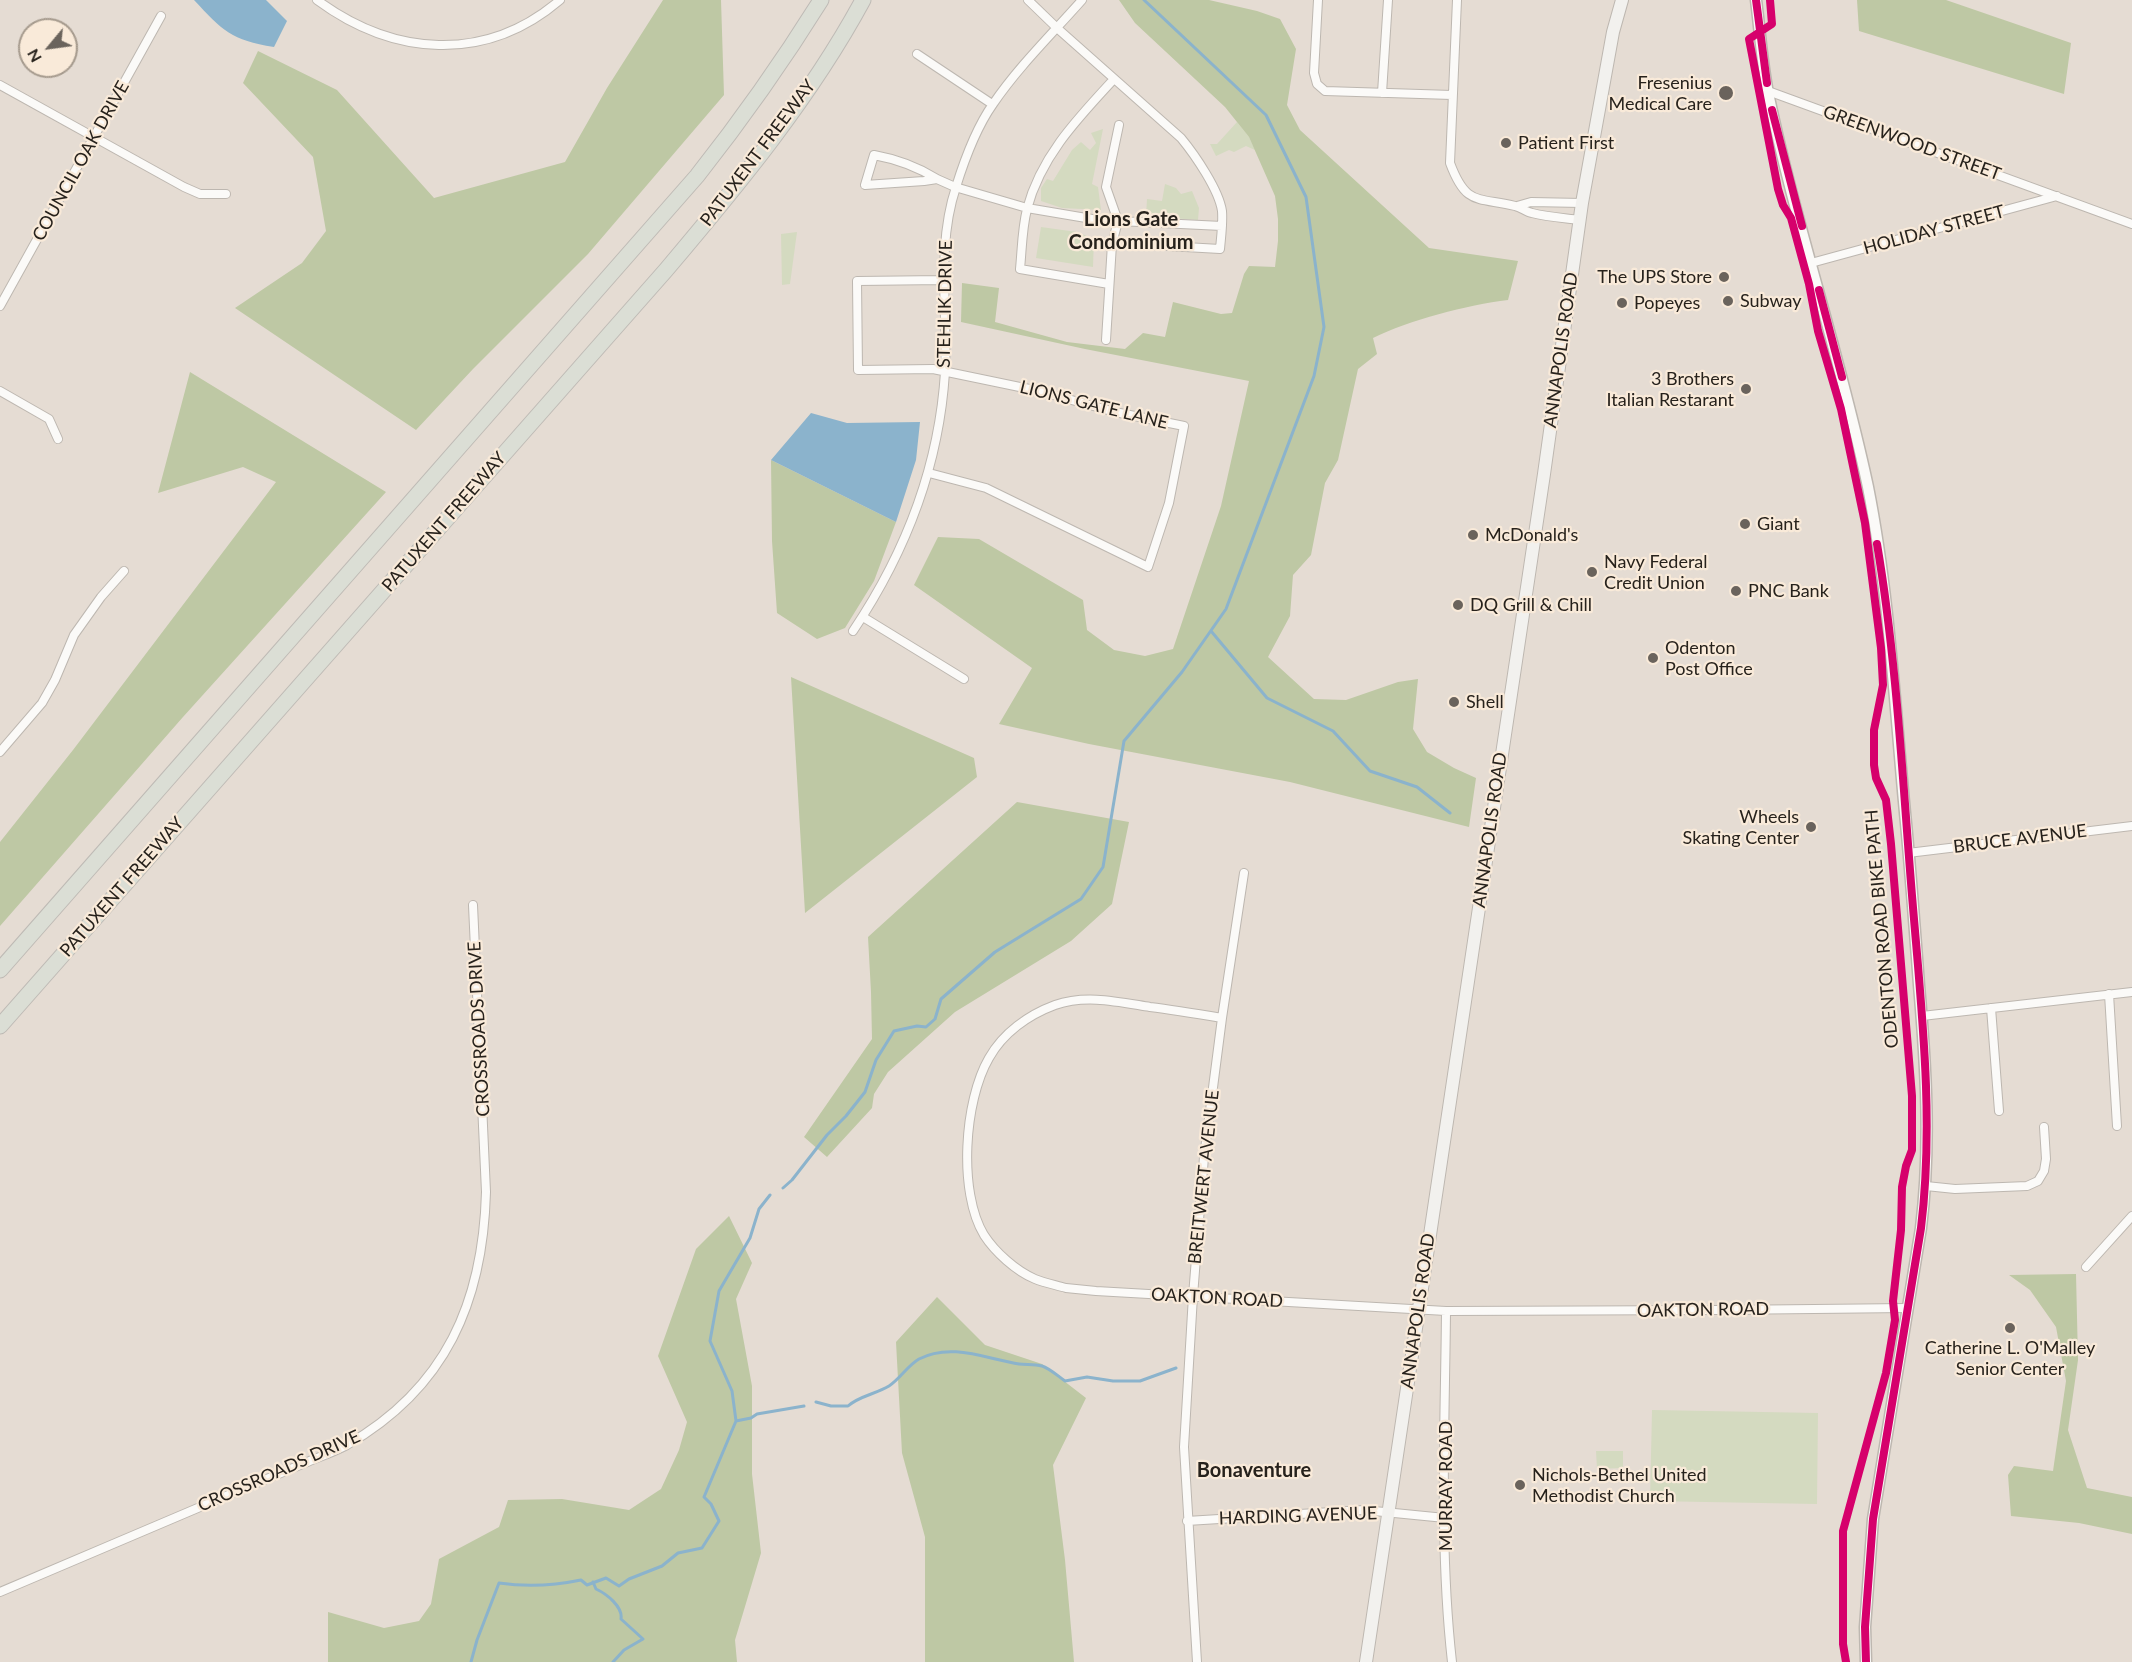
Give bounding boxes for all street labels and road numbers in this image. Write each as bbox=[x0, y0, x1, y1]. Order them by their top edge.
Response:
street label: PATUXENT FREEWAY bbox=[696, 75, 820, 231]
street label: COUNCIL OAK DRIVE bbox=[28, 77, 134, 245]
street label: GREENWOOD STREET bbox=[1820, 101, 2004, 185]
street label: HOLIDAY STREET bbox=[1861, 201, 2007, 259]
street label: STEHLIK DRIVE bbox=[933, 240, 957, 368]
street label: ANNAPOLIS ROAD bbox=[1539, 271, 1583, 429]
street label: LIONS GATE LANE bbox=[1018, 376, 1170, 434]
street label: PATUXENT FREEWAY bbox=[377, 448, 511, 596]
street label: ANNAPOLIS ROAD bbox=[1468, 751, 1512, 909]
street label: ODENTON ROAD BIKE PATH bbox=[1861, 809, 1903, 1049]
street label: PATUXENT FREEWAY bbox=[55, 813, 189, 961]
street label: BRUCE AVENUE bbox=[1952, 820, 2088, 858]
street label: CROSSROADS DRIVE bbox=[464, 941, 494, 1117]
street label: BREITWERT AVENUE bbox=[1184, 1089, 1224, 1265]
street label: ANNAPOLIS ROAD bbox=[1396, 1232, 1440, 1390]
street label: OAKTON ROAD bbox=[1150, 1284, 1284, 1312]
street label: OAKTON ROAD bbox=[1637, 1298, 1769, 1322]
street label: MURRAY ROAD bbox=[1435, 1421, 1457, 1551]
street label: CROSSROADS DRIVE bbox=[195, 1426, 363, 1516]
street label: HARDING AVENUE bbox=[1218, 1502, 1378, 1530]

